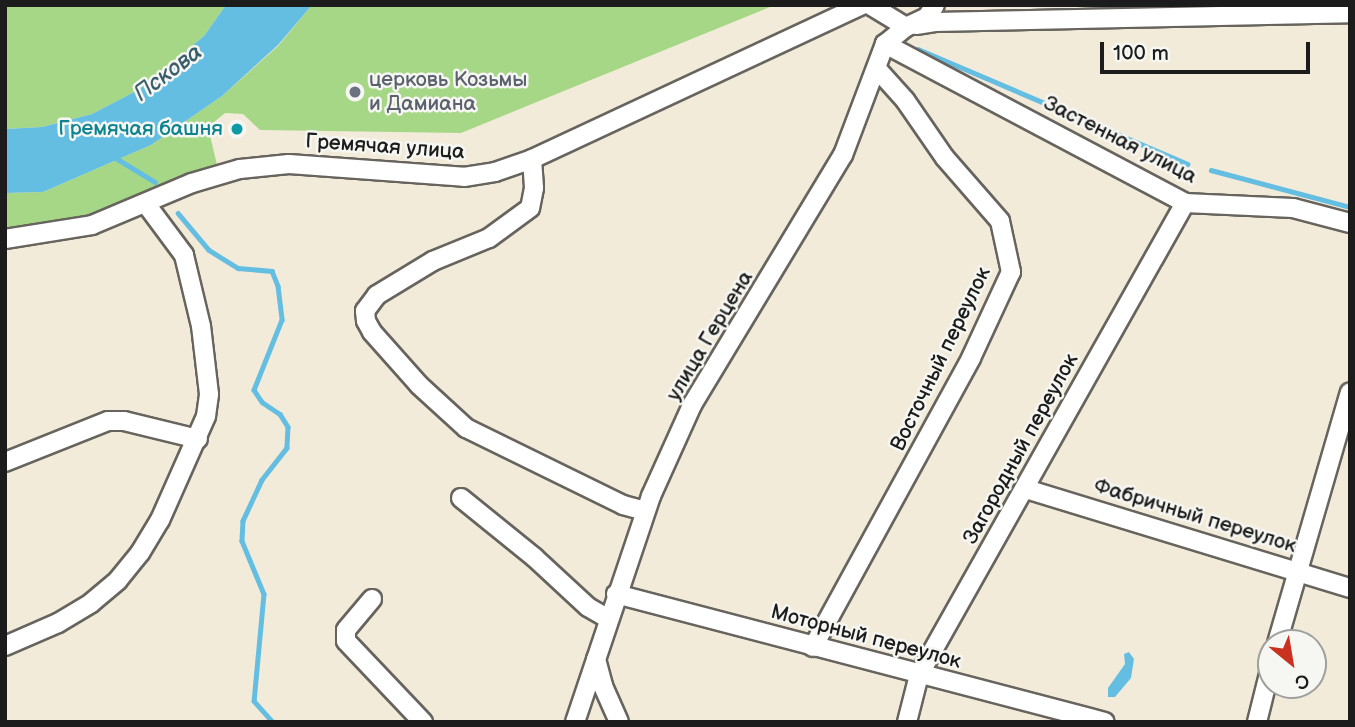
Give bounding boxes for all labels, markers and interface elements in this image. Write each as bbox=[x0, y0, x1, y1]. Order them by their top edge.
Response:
scale bar bbox=[1103, 28, 1313, 72]
water label: Пскова bbox=[128, 38, 208, 108]
text: 100 m bbox=[1113, 41, 1169, 66]
place label: церковь Козьмы и Дамиана bbox=[369, 67, 527, 117]
marker: церковь Козьмы и Дамиана bbox=[347, 84, 363, 100]
street label: Застенная улица bbox=[1039, 91, 1201, 189]
place label: Гремячая башня bbox=[58, 116, 223, 142]
marker: Гремячая башня bbox=[229, 121, 245, 137]
street label: Гремячая улица bbox=[305, 129, 465, 165]
street label: Восточный переулок bbox=[885, 263, 997, 455]
street label: улица Герцена bbox=[661, 266, 759, 406]
street label: Загородный переулок bbox=[958, 349, 1084, 549]
street label: Фабричный переулок bbox=[1091, 473, 1299, 559]
street label: Моторный переулок bbox=[768, 599, 964, 675]
north arrow bbox=[1257, 629, 1327, 699]
text: С bbox=[1290, 668, 1313, 694]

